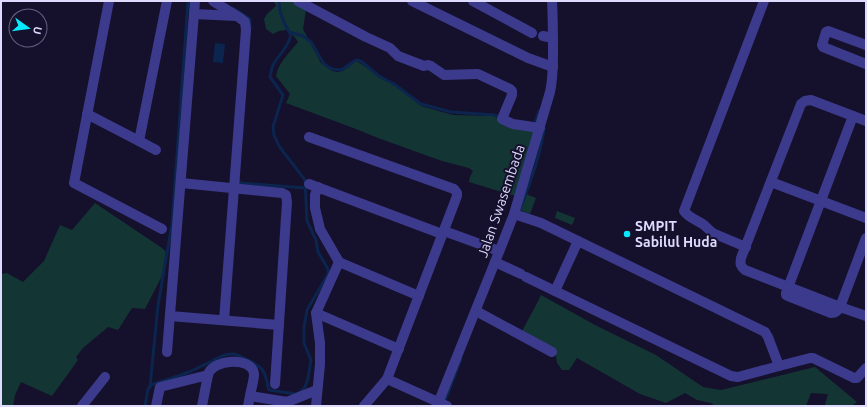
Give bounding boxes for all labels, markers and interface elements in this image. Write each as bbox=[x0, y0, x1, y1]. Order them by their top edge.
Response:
north arrow bbox=[8, 8, 48, 48]
text: U bbox=[31, 25, 44, 36]
street label: Jalan Swasembada bbox=[474, 143, 528, 259]
place label: SMPIT Sabilul Huda bbox=[635, 218, 717, 250]
marker: SMPIT Sabilul Huda bbox=[622, 229, 632, 239]

